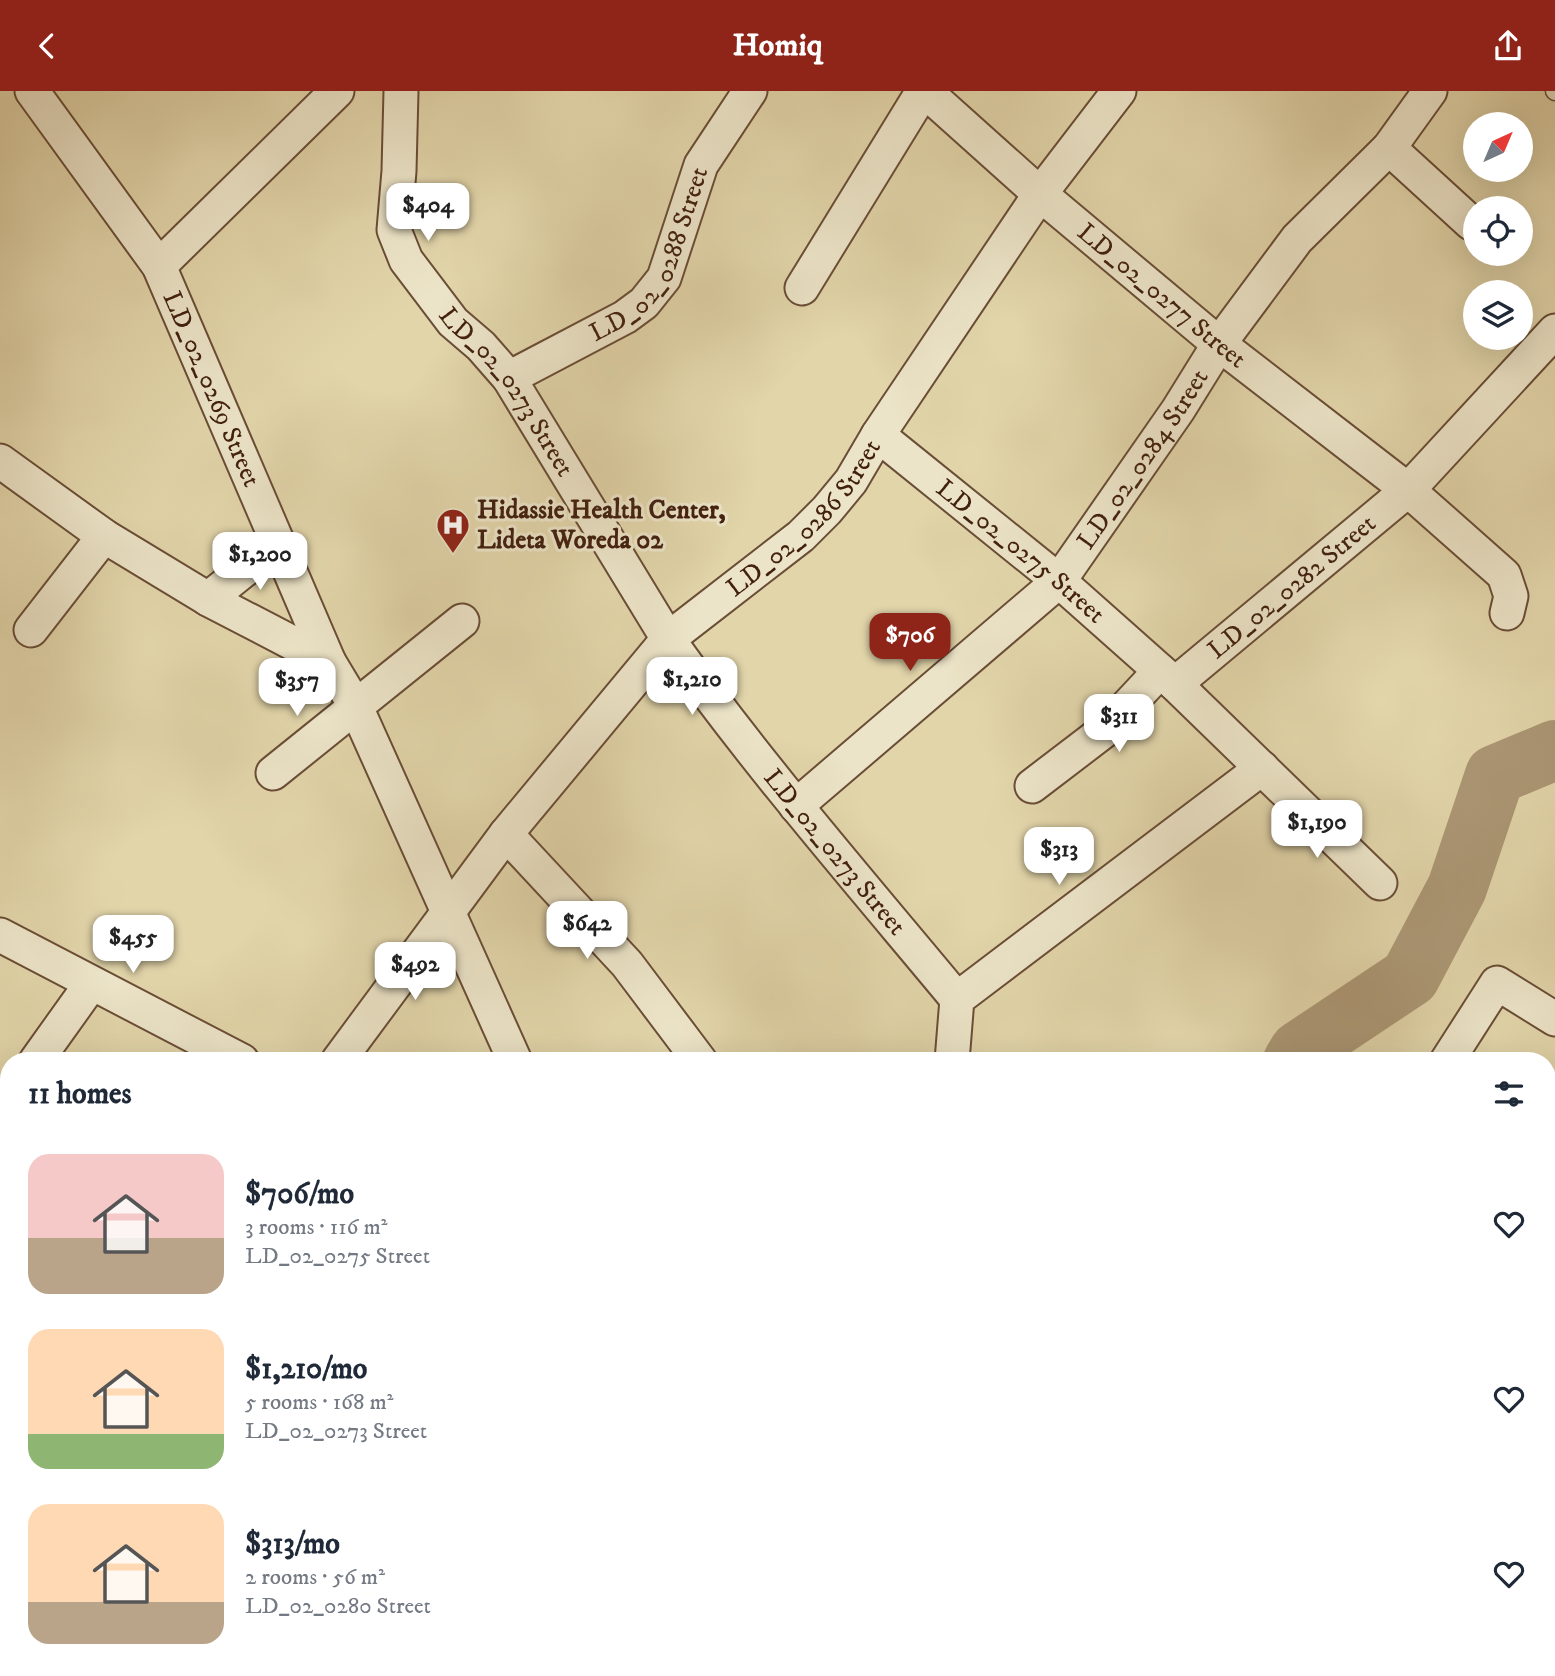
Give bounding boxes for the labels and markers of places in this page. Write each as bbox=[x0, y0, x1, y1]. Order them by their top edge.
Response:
pin: $404 bbox=[387, 183, 469, 243]
place label: Hidassie Health Center, Lideta Woreda 02 bbox=[477, 494, 725, 557]
hospital icon: Hidassie Health Center, Lideta Woreda 02 bbox=[434, 506, 472, 555]
pin: $1,200 bbox=[203, 533, 317, 592]
pin: $706 bbox=[869, 613, 951, 673]
pin: $1,210 bbox=[635, 657, 749, 717]
pin: $357 bbox=[256, 659, 338, 718]
pin: $311 bbox=[1078, 695, 1160, 754]
pin: $1,190 bbox=[1260, 801, 1374, 860]
pin: $313 bbox=[1018, 827, 1100, 887]
pin: $642 bbox=[546, 901, 628, 961]
pin: $455 bbox=[92, 915, 174, 975]
pin: $492 bbox=[374, 943, 456, 1002]

